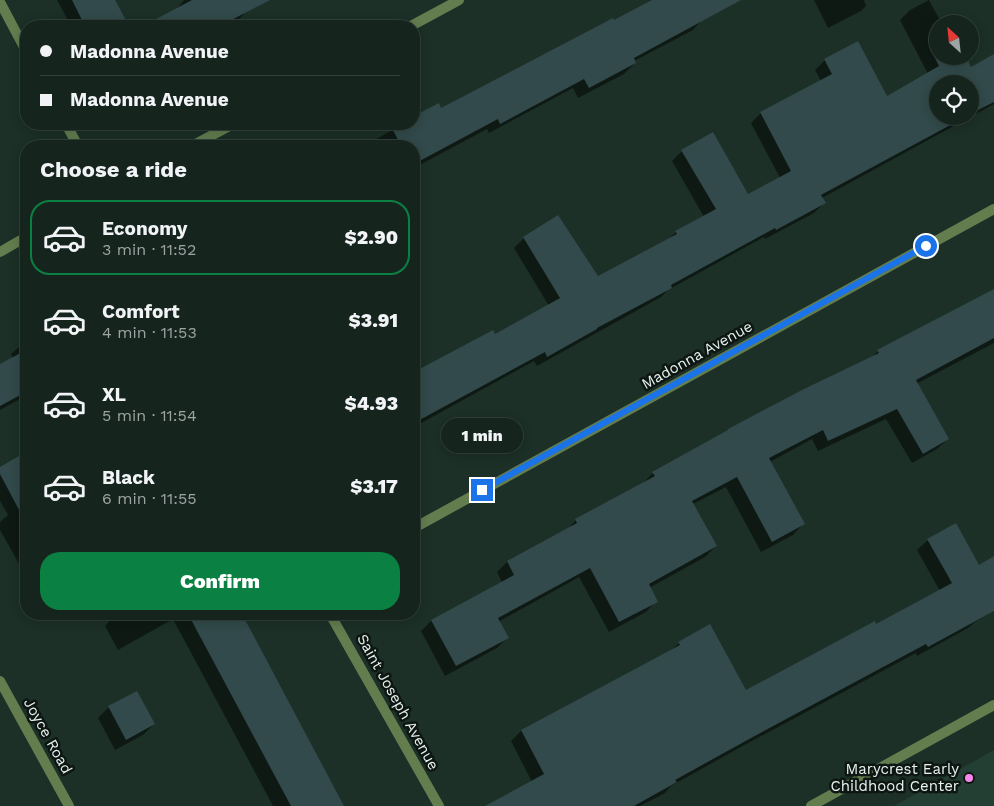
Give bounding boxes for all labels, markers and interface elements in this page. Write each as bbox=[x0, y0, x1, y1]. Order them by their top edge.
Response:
north arrow bbox=[929, 15, 979, 65]
map controls bbox=[929, 15, 979, 125]
text: Madonna Avenue bbox=[70, 40, 229, 63]
button: locate bbox=[929, 75, 979, 125]
text: Madonna Avenue bbox=[70, 88, 229, 111]
text: Choose a ride bbox=[40, 157, 187, 182]
icon: car bbox=[42, 215, 87, 260]
text: Economy bbox=[102, 217, 187, 240]
text: $2.90 bbox=[345, 226, 398, 249]
route start bbox=[915, 235, 937, 257]
text: 3 min · 11:52 bbox=[102, 240, 196, 259]
icon: car bbox=[42, 298, 87, 343]
text: Comfort bbox=[102, 300, 180, 323]
text: $3.91 bbox=[349, 309, 398, 332]
street label: Madonna Avenue bbox=[638, 317, 756, 393]
text: 4 min · 11:53 bbox=[102, 323, 197, 342]
icon: car bbox=[42, 381, 87, 426]
text: XL bbox=[102, 383, 126, 406]
text: $4.93 bbox=[345, 392, 398, 415]
text: 5 min · 11:54 bbox=[102, 406, 197, 425]
callout: 1 min bbox=[441, 418, 523, 452]
text: 1 min bbox=[461, 426, 503, 445]
icon: car bbox=[42, 464, 87, 509]
text: Black bbox=[102, 466, 155, 489]
text: $3.17 bbox=[350, 475, 398, 498]
route end bbox=[471, 479, 493, 501]
text: 6 min · 11:55 bbox=[102, 489, 197, 508]
button: Confirm bbox=[40, 552, 400, 610]
street label: Saint Joseph Avenue bbox=[353, 631, 443, 773]
street label: Joyce Road bbox=[20, 695, 76, 777]
place label: Marycrest Early Childhood Center bbox=[830, 760, 959, 795]
marker: Marycrest Early Childhood Center bbox=[963, 772, 975, 784]

